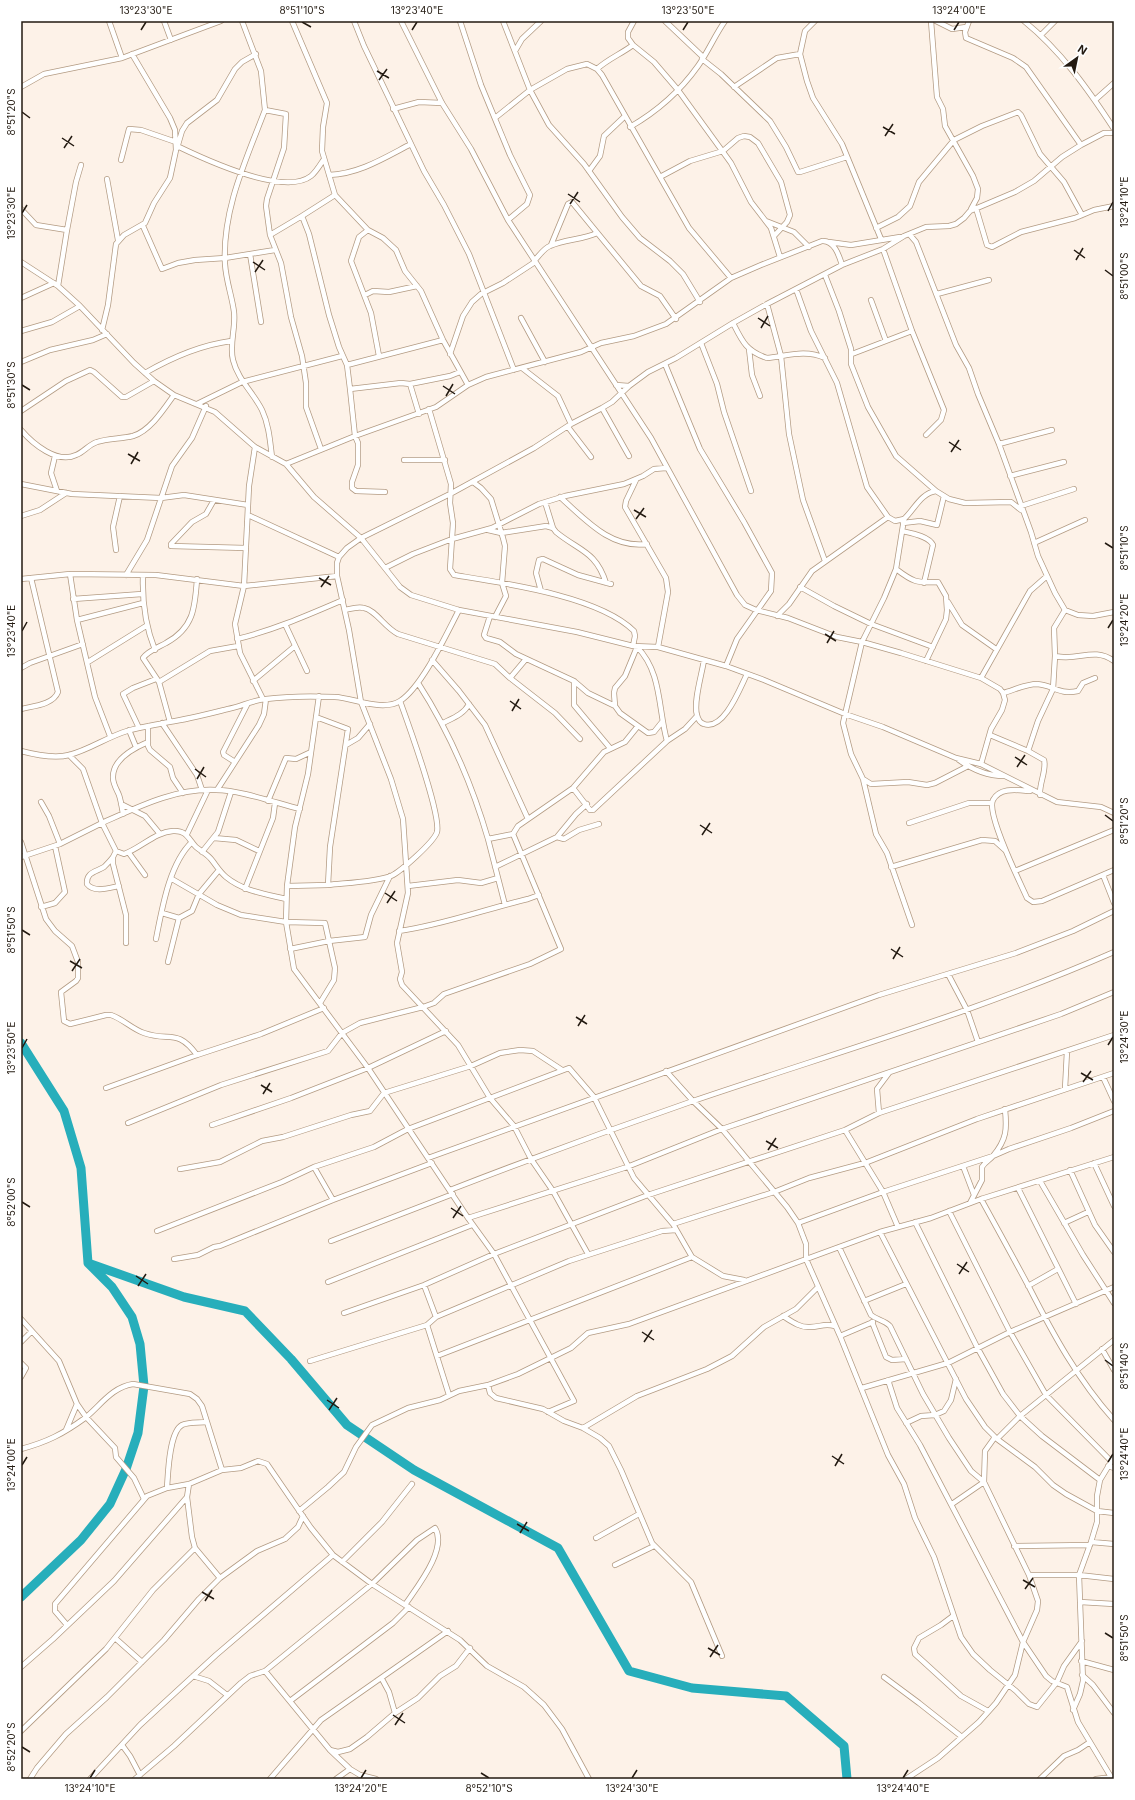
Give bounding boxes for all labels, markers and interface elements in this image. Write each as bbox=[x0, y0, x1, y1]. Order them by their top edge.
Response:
text: 13°23'30"E bbox=[119, 4, 173, 16]
text: 8°51'10"S bbox=[279, 4, 325, 16]
text: 13°23'40"E bbox=[391, 4, 443, 16]
text: 13°23'50"E bbox=[662, 4, 714, 16]
text: 13°24'00"E bbox=[932, 4, 986, 16]
north arrow bbox=[1057, 38, 1097, 78]
text: N bbox=[1075, 41, 1090, 58]
text: 8°51'20"S bbox=[5, 88, 17, 136]
text: 13°24'10"E bbox=[1118, 176, 1130, 228]
text: 13°23'30"E bbox=[5, 186, 17, 240]
text: 8°51'00"S bbox=[1118, 252, 1130, 300]
text: 8°51'30"S bbox=[5, 361, 17, 409]
text: 8°51'10"S bbox=[1118, 525, 1130, 571]
text: 13°24'20"E bbox=[1118, 593, 1130, 647]
text: 13°23'40"E bbox=[5, 605, 17, 657]
text: 8°51'20"S bbox=[1118, 797, 1130, 845]
text: 8°51'50"S bbox=[5, 906, 17, 954]
text: 13°24'30"E bbox=[1118, 1010, 1130, 1064]
text: 13°23'50"E bbox=[5, 1022, 17, 1074]
text: 8°52'00"S bbox=[5, 1177, 17, 1227]
text: 8°51'40"S bbox=[1118, 1343, 1130, 1389]
text: 13°24'40"E bbox=[1118, 1428, 1130, 1480]
text: 13°24'00"E bbox=[5, 1438, 17, 1492]
text: 8°51'50"S bbox=[1118, 1614, 1130, 1662]
text: 8°52'20"S bbox=[5, 1722, 17, 1772]
text: 13°24'10"E bbox=[64, 1782, 116, 1794]
text: 13°24'20"E bbox=[334, 1782, 388, 1794]
text: 8°52'10"S bbox=[465, 1782, 513, 1794]
text: 13°24'30"E bbox=[605, 1782, 659, 1794]
text: 13°24'40"E bbox=[877, 1782, 929, 1794]

